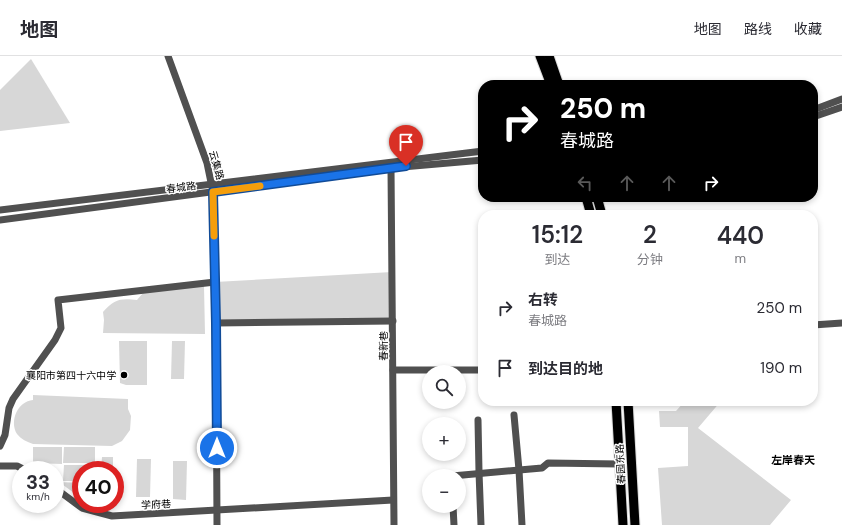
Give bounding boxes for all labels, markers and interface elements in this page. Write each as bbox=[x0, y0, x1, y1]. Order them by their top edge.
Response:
text: 地图 bbox=[20, 17, 58, 42]
text: 地图 bbox=[694, 20, 722, 38]
text: 路线 bbox=[744, 20, 772, 38]
text: 收藏 bbox=[794, 20, 822, 38]
text: 250 m bbox=[560, 90, 646, 127]
icon: right bbox=[494, 96, 546, 148]
pin bbox=[389, 125, 423, 166]
text: 春城路 bbox=[560, 129, 614, 153]
icon: arrive bbox=[395, 131, 417, 153]
street label: 云集路 bbox=[206, 149, 227, 181]
icon: left bbox=[574, 172, 596, 194]
icon: ahead bbox=[616, 172, 638, 194]
icon: ahead bbox=[658, 172, 680, 194]
icon: right bbox=[700, 172, 722, 194]
street label: 春城路 bbox=[165, 179, 197, 196]
text: 15:12 bbox=[532, 219, 583, 250]
text: 2 bbox=[643, 219, 657, 250]
text: 440 bbox=[717, 220, 764, 251]
text: m bbox=[735, 250, 746, 267]
text: 到达 bbox=[544, 251, 570, 268]
text: 分钟 bbox=[637, 251, 663, 268]
text: 右转 bbox=[528, 290, 558, 310]
icon: right bbox=[494, 297, 516, 319]
text: 250 m bbox=[757, 298, 802, 318]
text: 春城路 bbox=[528, 312, 567, 329]
street label: 春新巷 bbox=[377, 331, 390, 361]
icon: arrive bbox=[494, 357, 516, 379]
text: 190 m bbox=[760, 358, 802, 378]
text: 到达目的地 bbox=[528, 359, 603, 379]
map controls bbox=[422, 365, 466, 513]
button: search bbox=[422, 365, 466, 409]
place label: 襄阳市第四十六中学 bbox=[26, 369, 116, 382]
marker: 襄阳市第四十六中学 bbox=[119, 370, 129, 380]
button: + bbox=[422, 417, 466, 461]
position arrow bbox=[196, 427, 238, 469]
street label: 春园东路 bbox=[613, 444, 628, 484]
district label: 左岸春天 bbox=[771, 453, 815, 467]
speed limit sign: 40 bbox=[72, 461, 124, 513]
text: 33 bbox=[26, 469, 50, 495]
button: − bbox=[422, 469, 466, 513]
text: km/h bbox=[26, 490, 50, 503]
street label: 学府巷 bbox=[141, 497, 171, 512]

